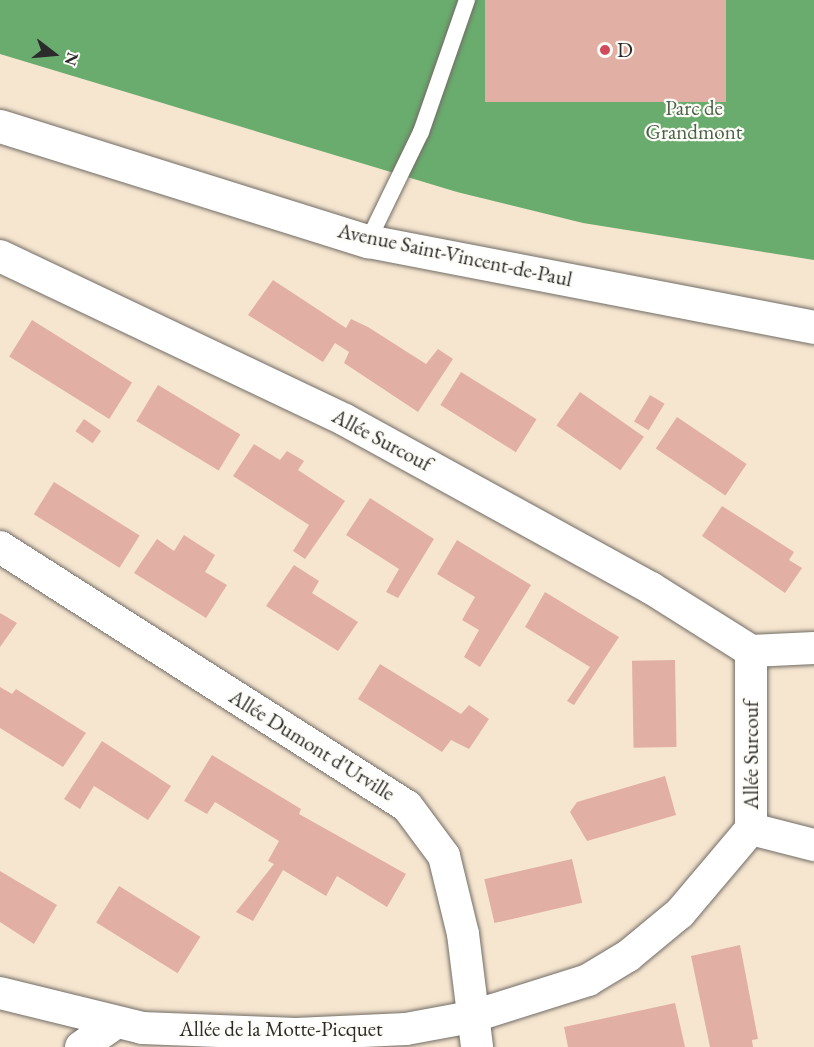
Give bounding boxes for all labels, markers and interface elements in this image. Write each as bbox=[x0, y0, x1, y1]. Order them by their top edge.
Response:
north arrow bbox=[24, 24, 84, 84]
place label: D bbox=[617, 37, 633, 63]
marker: D bbox=[598, 43, 612, 57]
text: N bbox=[60, 50, 84, 68]
park label: Parc de Grandmont bbox=[646, 95, 742, 145]
street label: Avenue Saint-Vincent-de-Paul bbox=[335, 218, 575, 292]
street label: Allée Surcouf bbox=[328, 403, 436, 477]
street label: Allée Dumont d'Urville bbox=[225, 684, 399, 806]
street label: Allée Surcouf bbox=[738, 700, 764, 810]
street label: Allée de la Motte-Picquet bbox=[179, 1016, 383, 1042]

